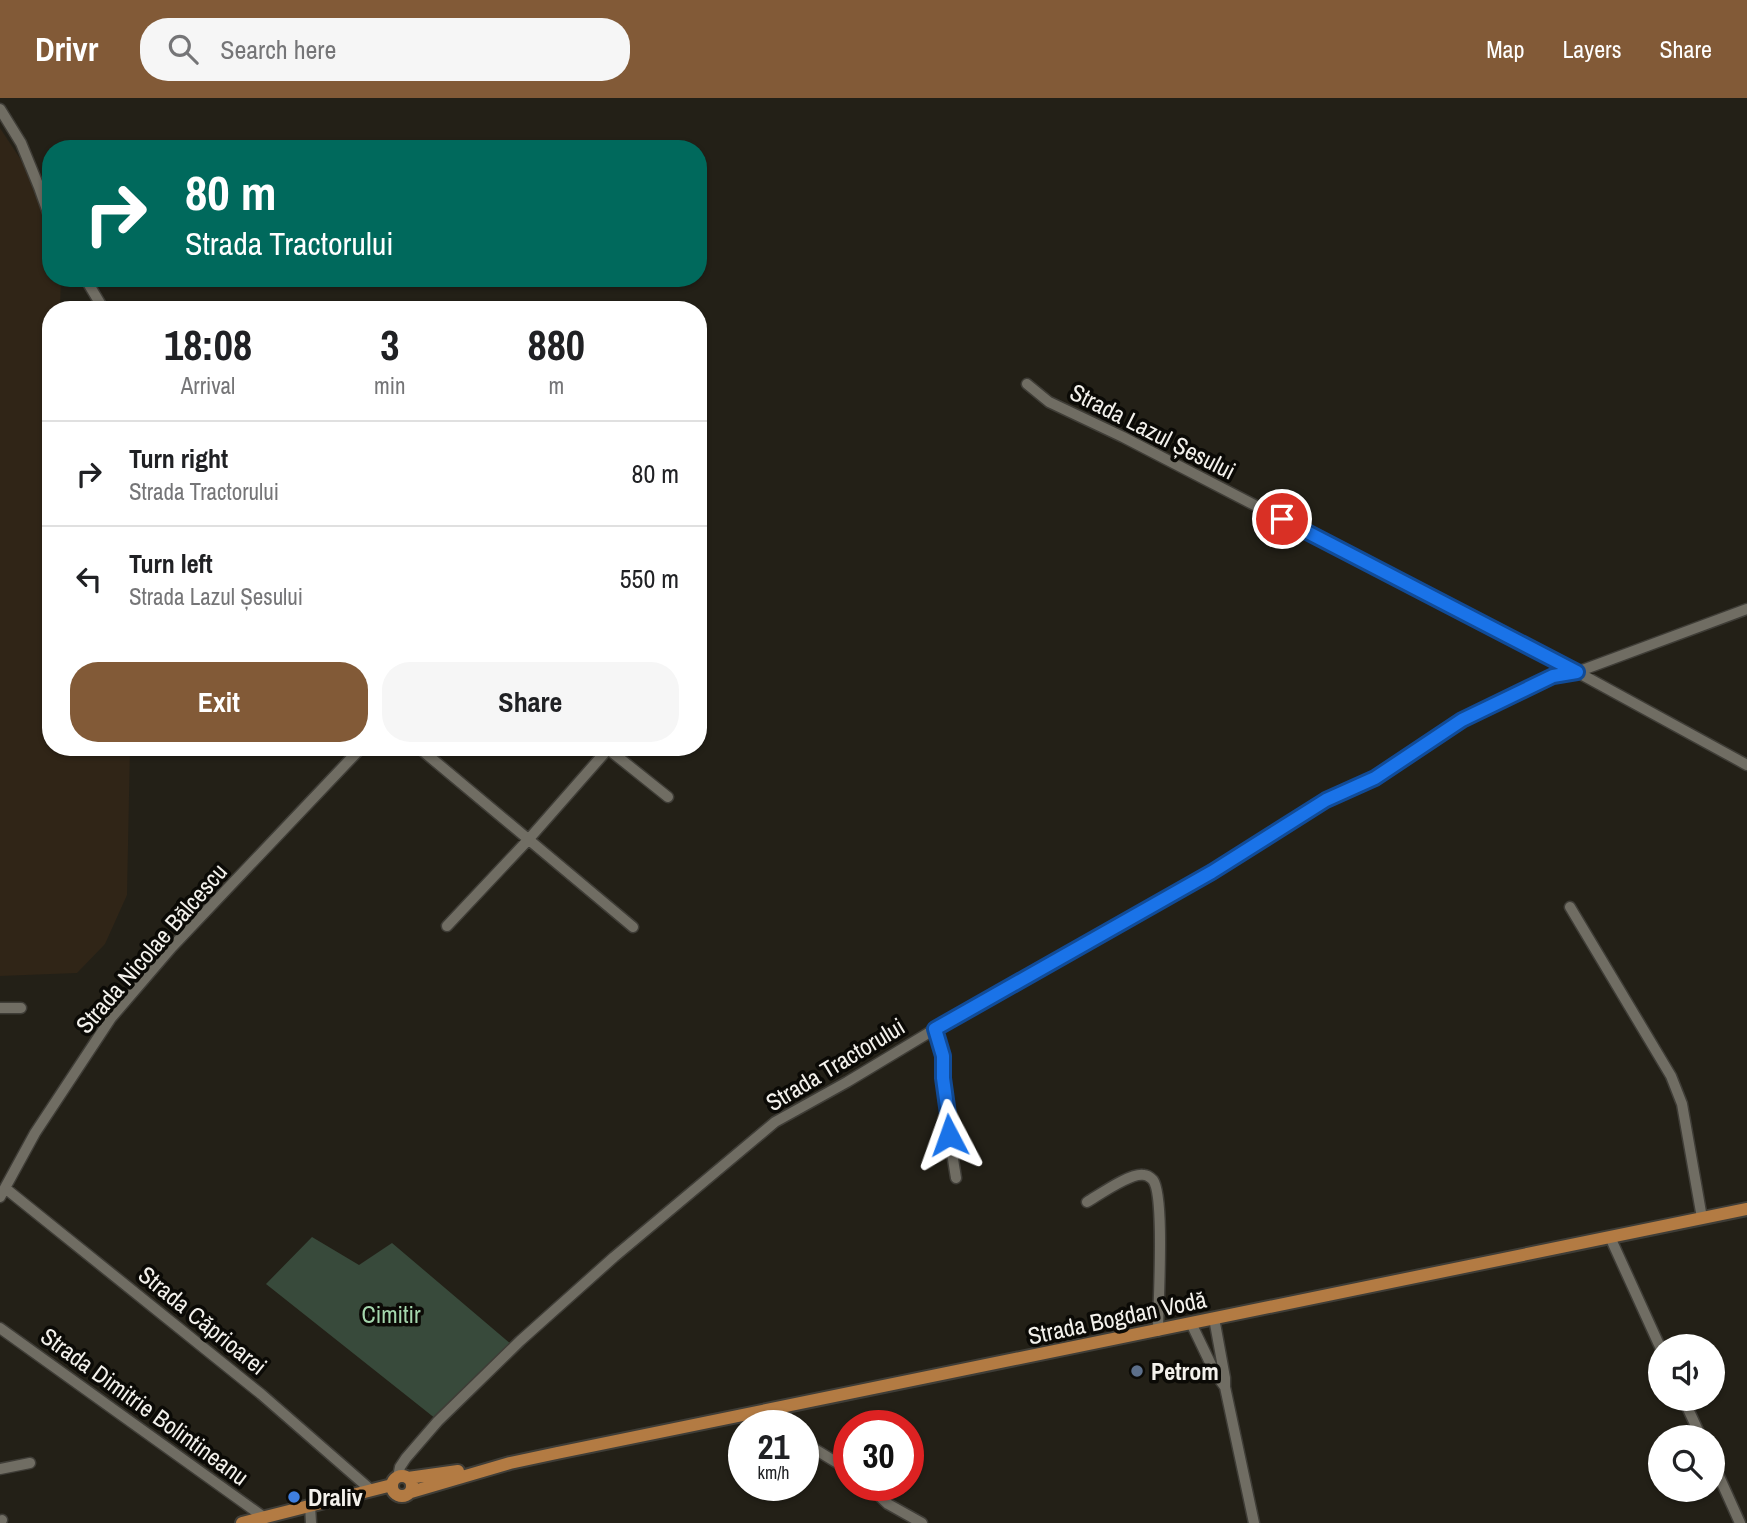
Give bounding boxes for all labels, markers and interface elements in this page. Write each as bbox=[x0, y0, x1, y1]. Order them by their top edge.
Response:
search box bbox=[140, 18, 630, 81]
text: Drivr bbox=[35, 27, 98, 71]
icon: search bbox=[164, 30, 202, 68]
text: Search here bbox=[220, 32, 336, 67]
text: Map bbox=[1486, 33, 1524, 65]
text: Layers bbox=[1562, 33, 1621, 65]
text: Share bbox=[1659, 33, 1712, 65]
text: 80 m bbox=[185, 159, 277, 225]
icon: right bbox=[70, 168, 161, 259]
text: Strada Tractorului bbox=[185, 222, 394, 265]
text: 18:08 bbox=[164, 317, 252, 373]
text: 3 bbox=[380, 317, 399, 373]
text: 880 bbox=[528, 317, 585, 373]
text: Arrival bbox=[181, 370, 235, 401]
text: min bbox=[374, 370, 406, 401]
text: m bbox=[548, 370, 564, 401]
street label: Strada Lazul Șesului bbox=[1065, 376, 1241, 486]
text: Turn right bbox=[129, 441, 228, 476]
icon: right bbox=[70, 455, 108, 493]
text: 80 m bbox=[632, 456, 679, 491]
text: Strada Tractorului bbox=[129, 476, 279, 507]
pin bbox=[1252, 489, 1312, 549]
icon: arrive bbox=[1263, 500, 1301, 538]
text: Turn left bbox=[129, 546, 213, 581]
icon: left bbox=[70, 560, 108, 598]
text: 550 m bbox=[620, 561, 679, 596]
text: Strada Lazul Șesului bbox=[129, 581, 303, 612]
button: Exit bbox=[70, 662, 368, 742]
button: Share bbox=[382, 662, 679, 742]
street label: Strada Nicolae Bălcescu bbox=[68, 856, 234, 1040]
street label: Strada Tractorului bbox=[760, 1010, 910, 1118]
position arrow bbox=[912, 1098, 986, 1172]
street label: Strada Căprioarei bbox=[132, 1258, 274, 1382]
street label: Strada Bogdan Vodă bbox=[1025, 1282, 1209, 1352]
park label: Cimitir bbox=[361, 1298, 421, 1330]
street label: Strada Dimitrie Bolintineanu bbox=[35, 1320, 255, 1492]
map controls bbox=[1648, 1334, 1725, 1502]
button: sound bbox=[1648, 1334, 1725, 1411]
place label: Petrom bbox=[1151, 1355, 1219, 1387]
marker: Petrom bbox=[1129, 1363, 1145, 1379]
speed limit sign: 30 bbox=[833, 1410, 924, 1501]
text: 21 bbox=[758, 1423, 789, 1470]
button: search bbox=[1648, 1425, 1725, 1502]
text: km/h bbox=[758, 1460, 790, 1485]
place label: Draliv bbox=[308, 1481, 363, 1513]
marker: Draliv bbox=[286, 1489, 302, 1505]

